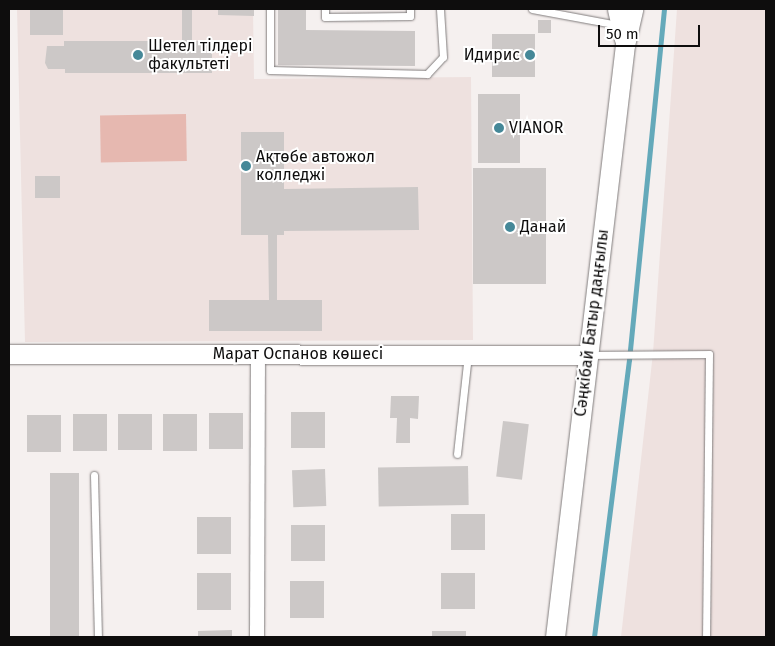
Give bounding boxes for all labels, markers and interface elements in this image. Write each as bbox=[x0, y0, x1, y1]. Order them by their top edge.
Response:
scale bar bbox=[600, 15, 702, 47]
text: 50 m bbox=[606, 25, 639, 43]
place label: Шетел тілдері факультеті bbox=[148, 36, 253, 74]
place label: Идирис bbox=[464, 45, 520, 65]
marker: Шетел тілдері факультеті bbox=[132, 49, 144, 61]
marker: Идирис bbox=[524, 49, 536, 61]
place label: VIANOR bbox=[509, 118, 563, 138]
marker: VIANOR bbox=[493, 122, 505, 134]
place label: Ақтөбе автожол колледжі bbox=[256, 147, 375, 185]
marker: Ақтөбе автожол колледжі bbox=[240, 160, 252, 172]
place label: Данай bbox=[520, 217, 566, 237]
marker: Данай bbox=[504, 221, 516, 233]
street label: Сәңкібай Батыр даңғылы bbox=[571, 228, 613, 418]
street label: Марат Оспанов көшесі bbox=[213, 344, 383, 364]

